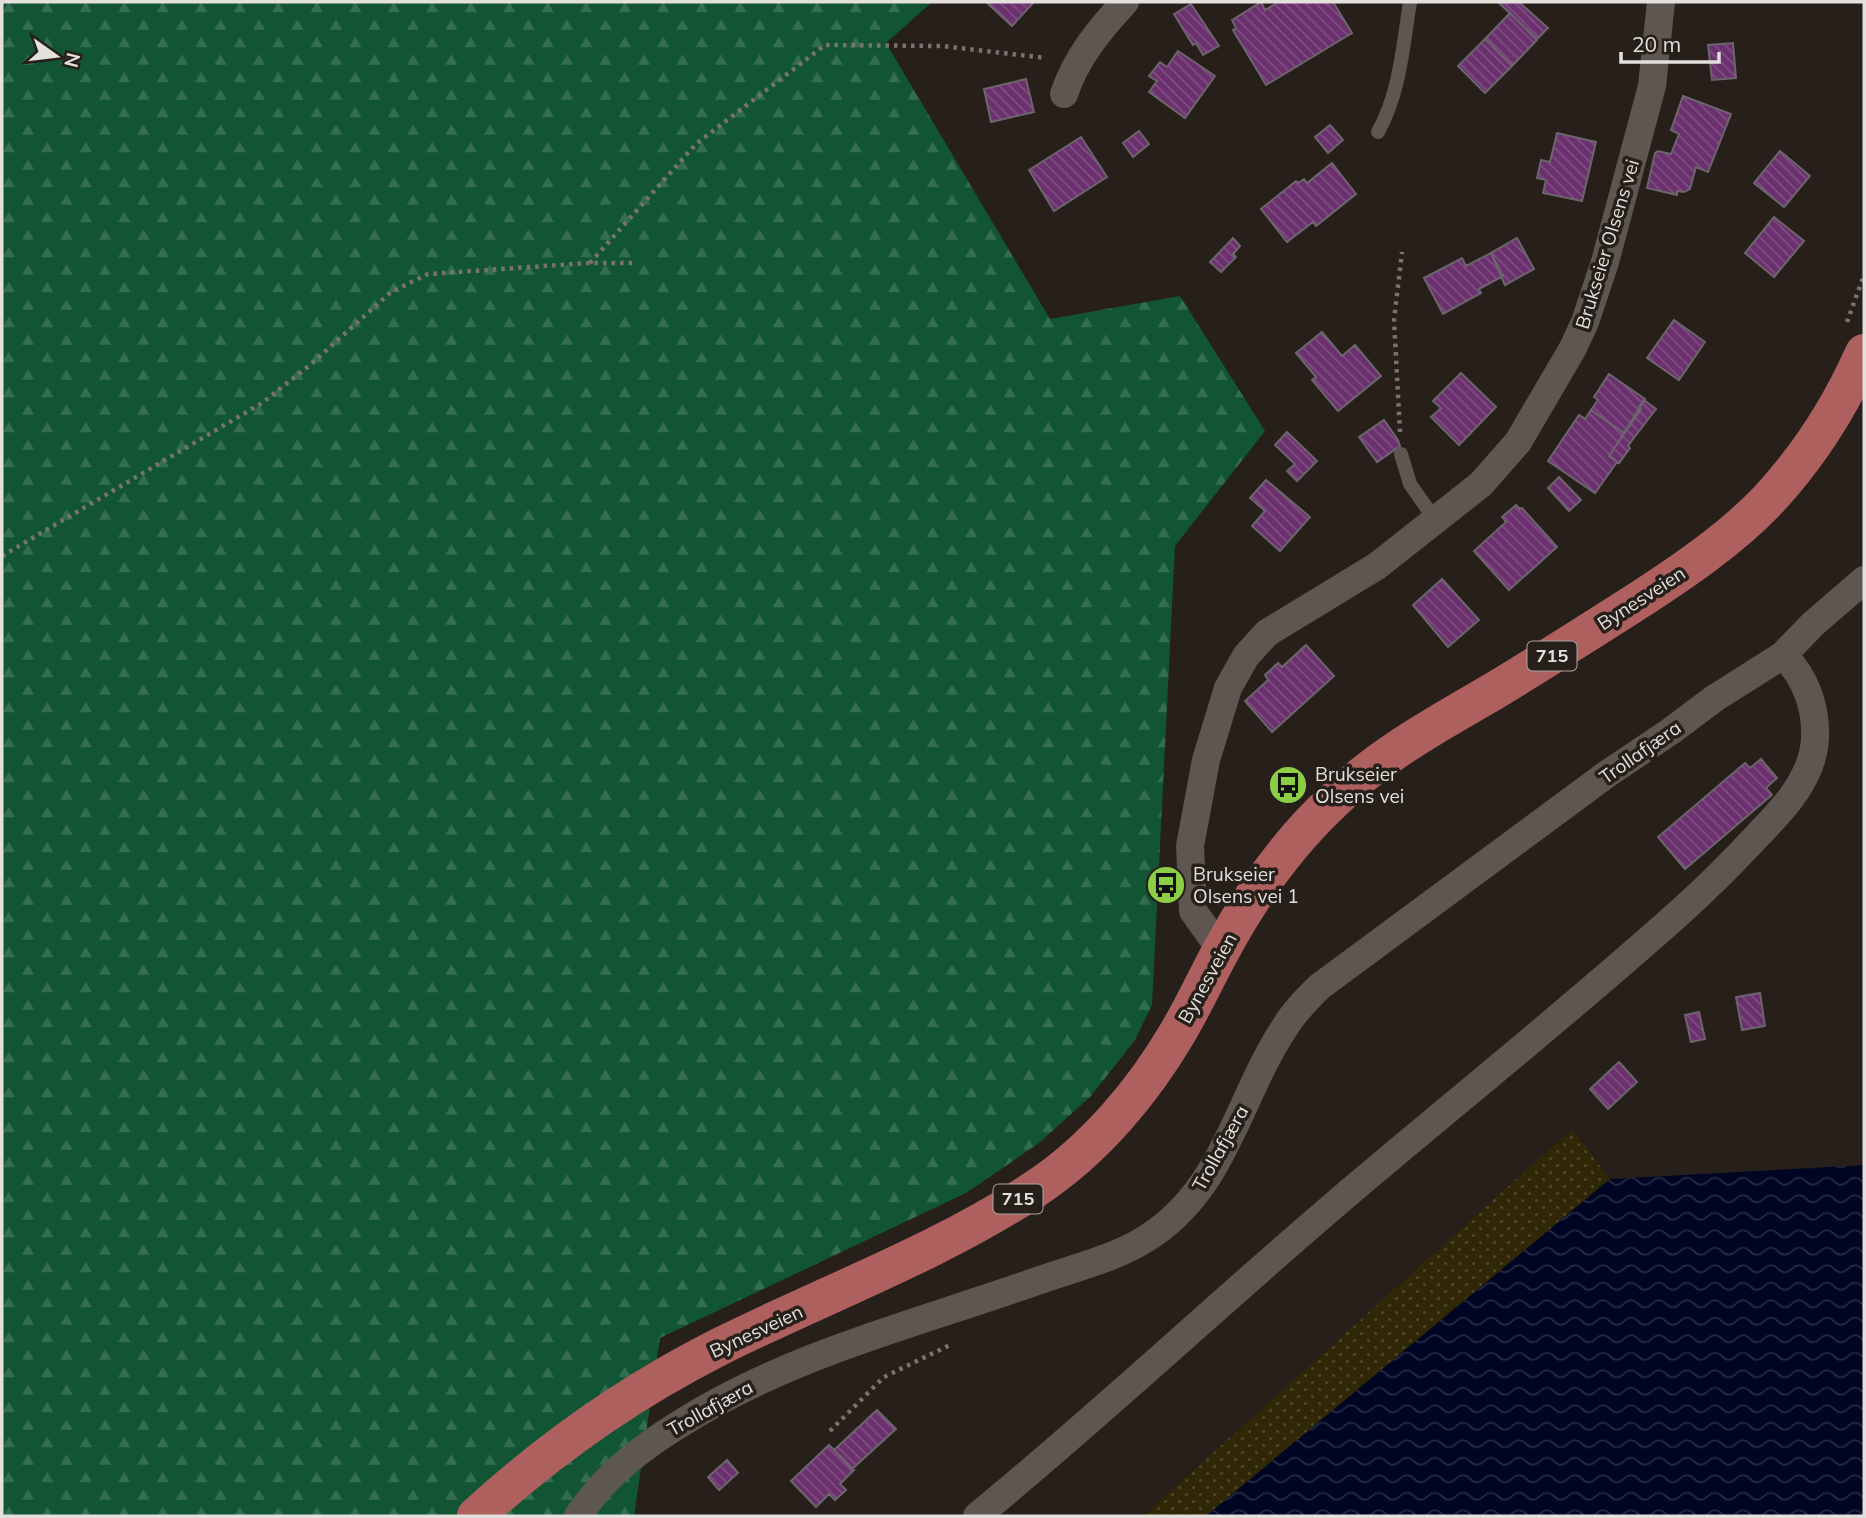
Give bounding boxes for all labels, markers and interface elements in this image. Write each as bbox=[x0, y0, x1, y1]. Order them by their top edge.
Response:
north arrow bbox=[21, 21, 91, 91]
scale bar bbox=[1621, 21, 1719, 65]
text: 20 m bbox=[1632, 31, 1681, 57]
text: N bbox=[59, 50, 86, 70]
street label: Brukseier Olsens vei bbox=[1570, 156, 1644, 332]
street label: Bynesveien bbox=[1593, 561, 1689, 635]
road number: 715 bbox=[1528, 642, 1576, 670]
street label: Trollafjæra bbox=[1595, 715, 1685, 789]
place label: Brukseier Olsens vei bbox=[1315, 762, 1404, 808]
bus stop icon: Brukseier Olsens vei bbox=[1267, 764, 1309, 806]
place label: Brukseier Olsens vei 1 bbox=[1193, 862, 1299, 908]
bus stop icon: Brukseier Olsens vei 1 bbox=[1145, 864, 1187, 906]
street label: Bynesveien bbox=[1172, 928, 1242, 1028]
street label: Trollafjæra bbox=[1187, 1101, 1253, 1195]
road number: 715 bbox=[993, 1184, 1042, 1214]
street label: Bynesveien bbox=[706, 1299, 806, 1363]
street label: Trollafjæra bbox=[663, 1375, 757, 1441]

